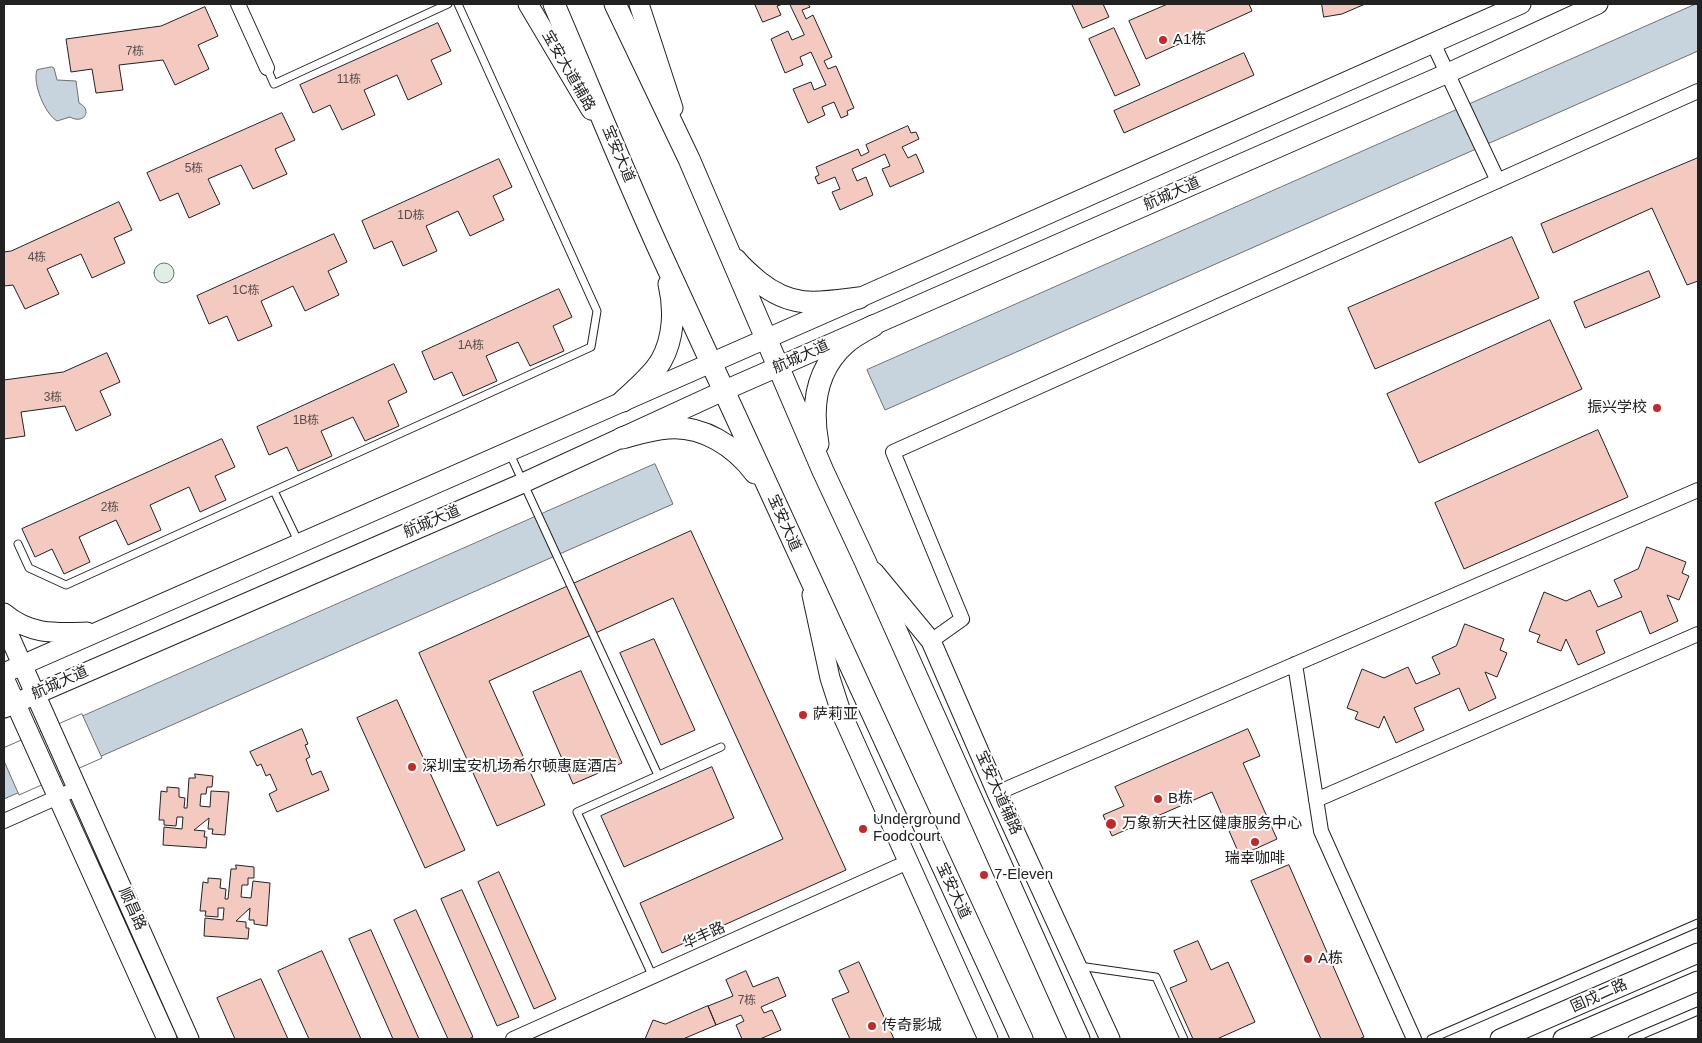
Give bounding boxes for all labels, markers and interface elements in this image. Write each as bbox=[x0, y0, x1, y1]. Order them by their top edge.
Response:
street label: 宝安大道辅路 bbox=[538, 28, 598, 114]
place label: A1栋 bbox=[1173, 31, 1206, 49]
marker: A1栋 bbox=[1157, 34, 1169, 46]
house number: 7栋 bbox=[126, 45, 144, 59]
house number: 11栋 bbox=[337, 73, 361, 87]
street label: 宝安大道 bbox=[598, 123, 638, 185]
house number: 5栋 bbox=[185, 162, 203, 176]
street label: 航城大道 bbox=[1141, 174, 1203, 214]
house number: 1D栋 bbox=[397, 209, 425, 223]
house number: 4栋 bbox=[28, 251, 46, 265]
house number: 1C栋 bbox=[232, 284, 260, 298]
street label: 航城大道 bbox=[770, 337, 832, 377]
house number: 1A栋 bbox=[458, 339, 484, 353]
house number: 3栋 bbox=[44, 391, 62, 405]
place label: 振兴学校 bbox=[1587, 399, 1647, 417]
marker: 振兴学校 bbox=[1651, 402, 1663, 414]
house number: 1B栋 bbox=[293, 414, 319, 428]
street label: 宝安大道 bbox=[764, 492, 804, 554]
house number: 2栋 bbox=[101, 501, 119, 515]
street label: 航城大道 bbox=[401, 502, 463, 542]
street label: 航城大道 bbox=[29, 663, 91, 703]
place label: 萨莉亚 bbox=[813, 706, 858, 724]
marker: 萨莉亚 bbox=[797, 709, 809, 721]
street label: 宝安大道辅路 bbox=[971, 748, 1025, 838]
place label: 深圳宝安机场希尔顿惠庭酒店 bbox=[422, 758, 617, 776]
marker: 深圳宝安机场希尔顿惠庭酒店 bbox=[406, 761, 418, 773]
place label: B栋 bbox=[1168, 790, 1193, 808]
marker: B栋 bbox=[1152, 793, 1164, 805]
place label: Underground Foodcourt bbox=[873, 811, 961, 846]
place label: 万象新天社区健康服务中心 bbox=[1122, 815, 1302, 833]
marker: 万象新天社区健康服务中心 bbox=[1104, 817, 1118, 831]
marker: Underground Foodcourt bbox=[857, 823, 869, 835]
marker: 瑞幸咖啡 bbox=[1249, 836, 1261, 848]
place label: 瑞幸咖啡 bbox=[1225, 850, 1285, 868]
street label: 宝安大道 bbox=[932, 860, 974, 922]
place label: 7-Eleven bbox=[994, 866, 1053, 884]
marker: 7-Eleven bbox=[978, 869, 990, 881]
street label: 顺昌路 bbox=[115, 885, 149, 933]
street label: 华丰路 bbox=[680, 919, 728, 953]
place label: A栋 bbox=[1318, 950, 1343, 968]
marker: A栋 bbox=[1302, 953, 1314, 965]
street label: 固戍二路 bbox=[1568, 976, 1630, 1016]
house number: 7栋 bbox=[738, 994, 756, 1008]
place label: 传奇影城 bbox=[882, 1017, 942, 1035]
marker: 传奇影城 bbox=[866, 1020, 878, 1032]

